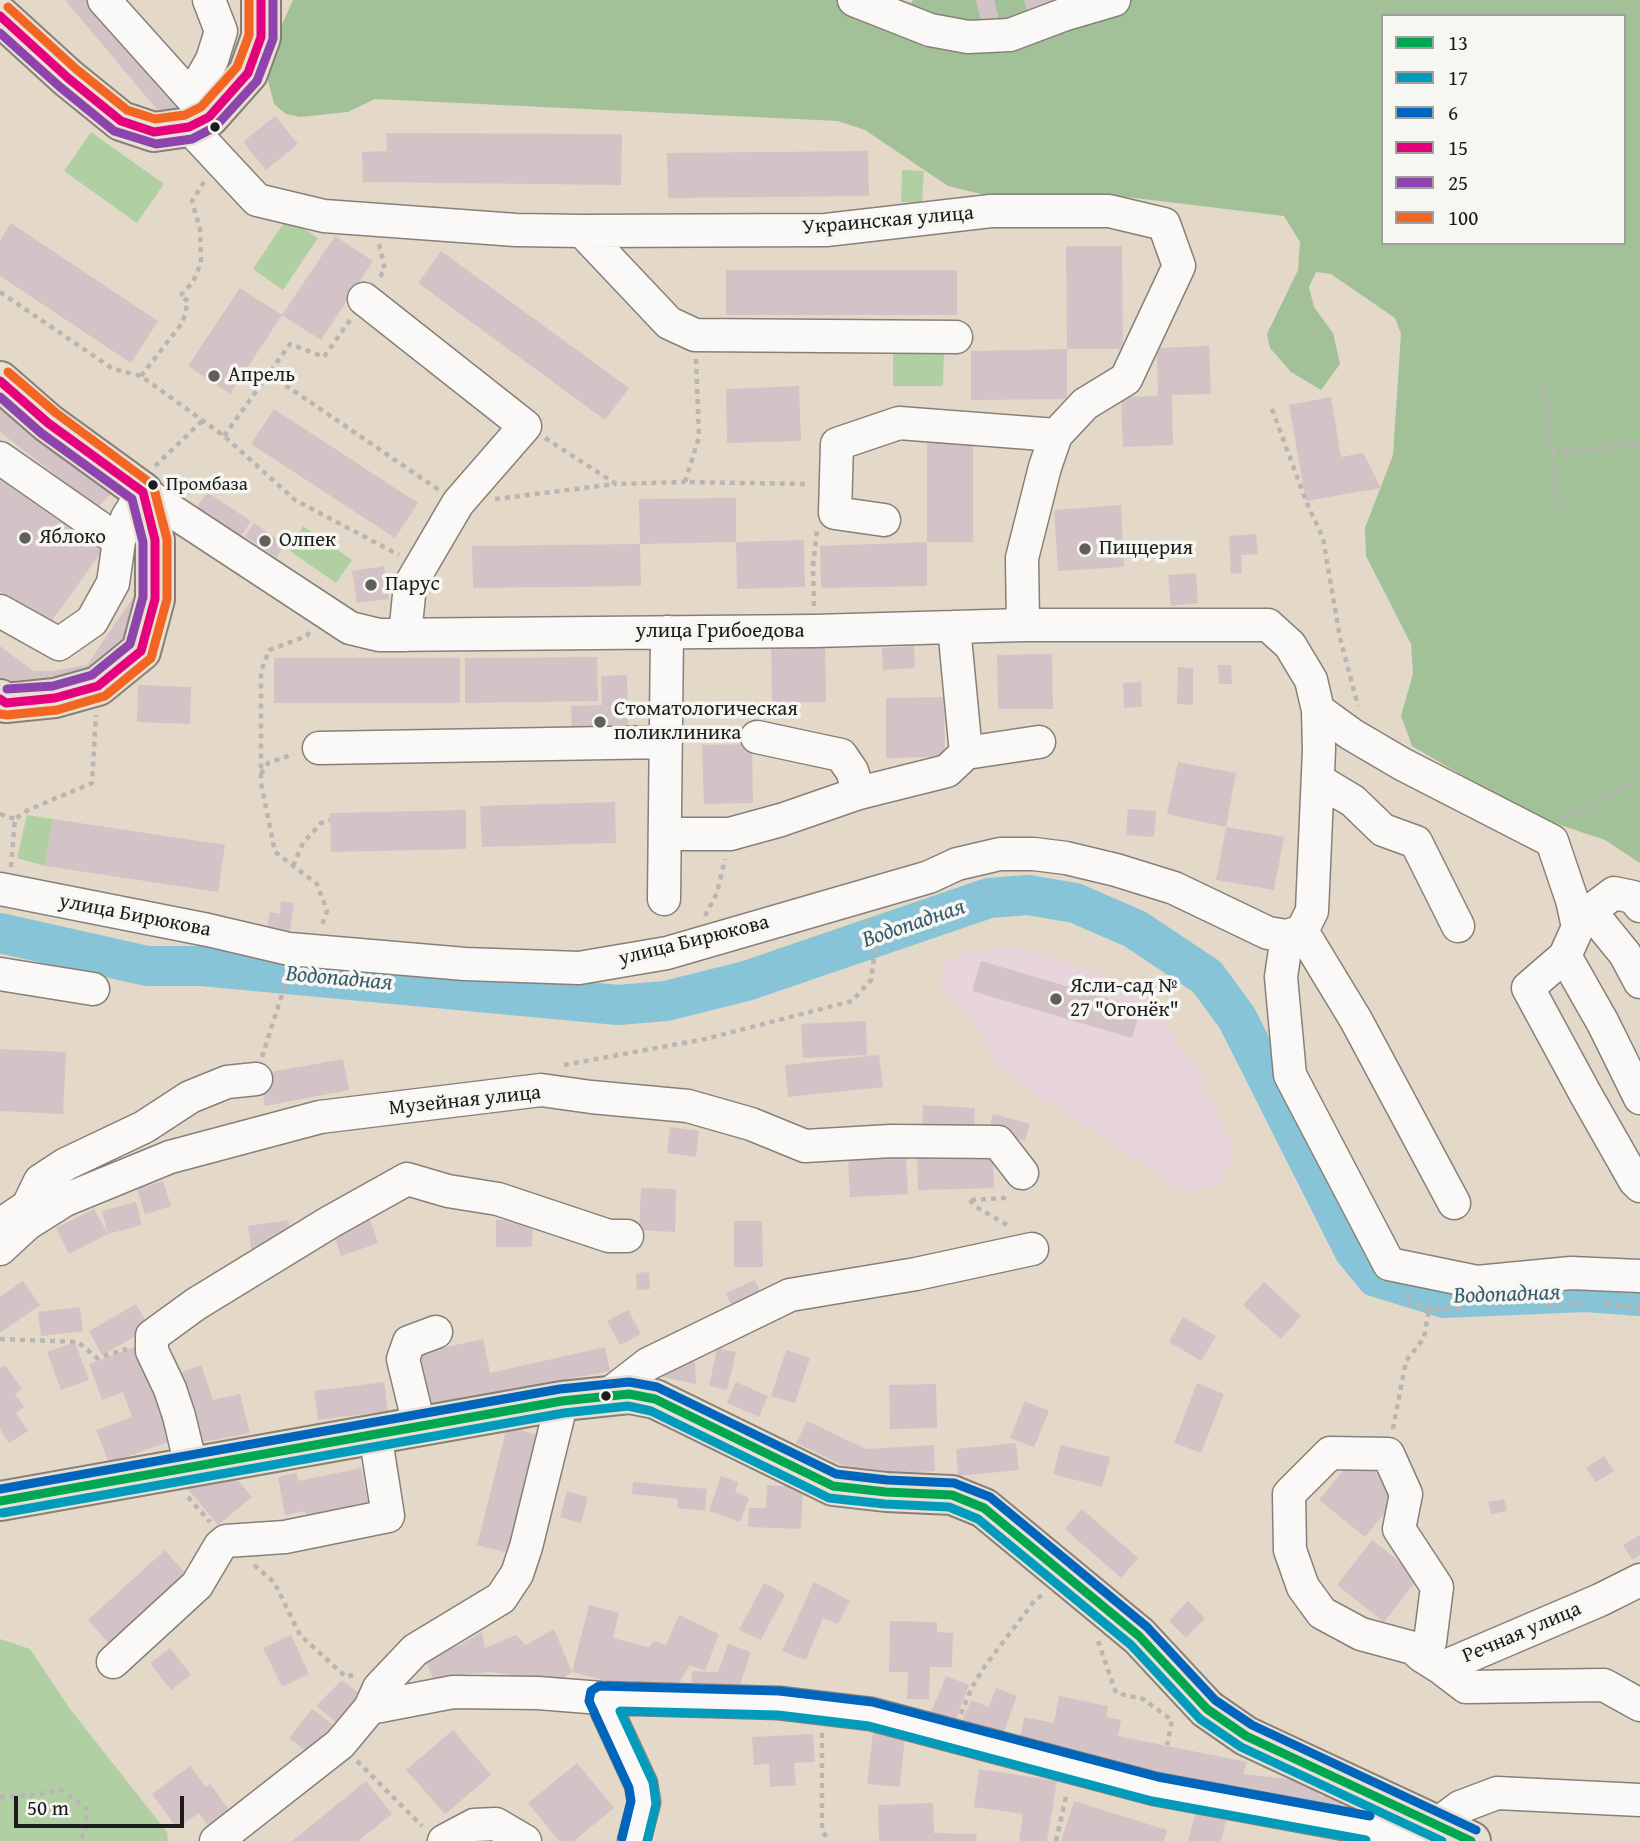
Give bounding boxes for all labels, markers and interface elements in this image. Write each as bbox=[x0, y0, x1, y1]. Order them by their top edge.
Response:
legend bbox=[1381, 14, 1626, 245]
text: 13 bbox=[1448, 27, 1468, 58]
text: 17 bbox=[1448, 62, 1468, 93]
text: 6 bbox=[1448, 97, 1458, 128]
unlabelled marker bbox=[208, 120, 222, 134]
text: 15 bbox=[1448, 132, 1468, 163]
text: 25 bbox=[1448, 167, 1468, 198]
street label: Украинская улица bbox=[801, 201, 975, 241]
text: 100 bbox=[1448, 202, 1478, 233]
place label: Апрель bbox=[228, 363, 295, 389]
marker: Апрель bbox=[206, 368, 222, 384]
place label: Промбаза bbox=[166, 474, 248, 496]
marker: Промбаза bbox=[146, 478, 160, 492]
place label: Яблоко bbox=[39, 525, 106, 551]
place label: Олпек bbox=[279, 528, 336, 554]
marker: Яблоко bbox=[17, 530, 33, 546]
marker: Олпек bbox=[257, 533, 273, 549]
place label: Пиццерия bbox=[1099, 536, 1193, 562]
marker: Пиццерия bbox=[1077, 541, 1093, 557]
place label: Парус bbox=[385, 572, 440, 598]
marker: Парус bbox=[363, 577, 379, 593]
street label: улица Грибоедова bbox=[635, 619, 805, 645]
place label: Стоматологическая поликлиника bbox=[614, 697, 798, 747]
marker: Стоматологическая поликлиника bbox=[592, 714, 608, 730]
street label: улица Бирюкова bbox=[57, 889, 213, 943]
water label: Водопадная bbox=[859, 894, 969, 954]
street label: улица Бирюкова bbox=[616, 910, 772, 972]
water label: Водопадная bbox=[284, 961, 394, 997]
place label: Ясли-сад № 27 "Огонёк" bbox=[1070, 974, 1179, 1024]
marker: Ясли-сад № 27 "Огонёк" bbox=[1048, 991, 1064, 1007]
street label: Музейная улица bbox=[388, 1080, 542, 1122]
water label: Водопадная bbox=[1453, 1279, 1561, 1311]
unlabelled marker bbox=[599, 1389, 613, 1403]
street label: Речная улица bbox=[1459, 1597, 1585, 1669]
scale bar bbox=[18, 1782, 187, 1826]
text: 50 m bbox=[27, 1792, 69, 1823]

